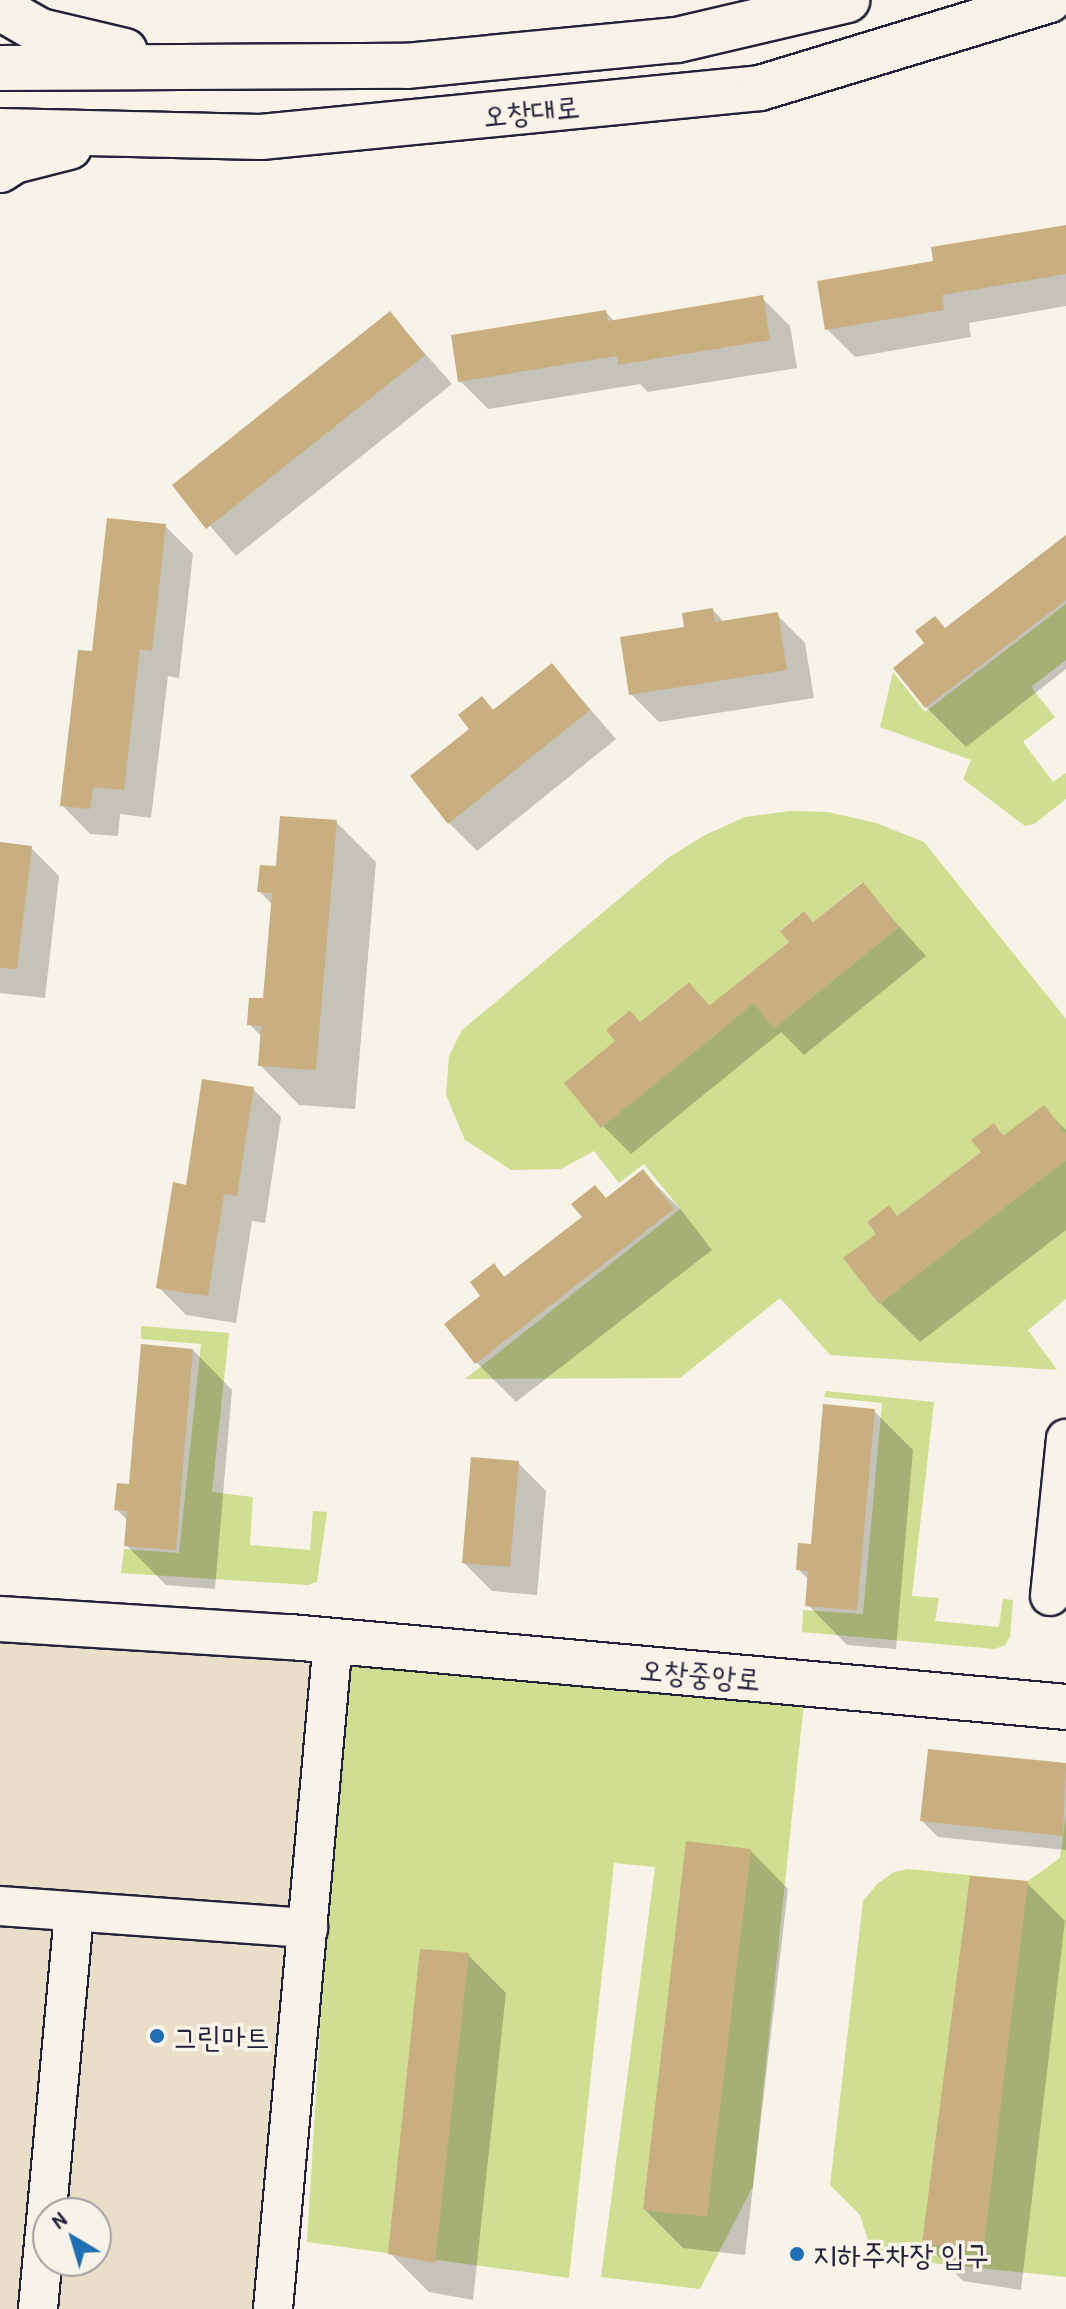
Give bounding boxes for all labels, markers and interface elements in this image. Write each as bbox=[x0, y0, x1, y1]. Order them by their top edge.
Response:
street label: 오창대로 bbox=[481, 88, 581, 134]
street label: 오창중앙로 bbox=[638, 1651, 762, 1697]
place label: 그린마트 bbox=[173, 2018, 270, 2054]
marker: 그린마트 bbox=[148, 2027, 166, 2045]
north arrow bbox=[32, 2197, 112, 2277]
text: N bbox=[45, 2204, 72, 2235]
place label: 지하주차장 입구 bbox=[813, 2236, 989, 2272]
marker: 지하주차장 입구 bbox=[788, 2245, 806, 2263]

